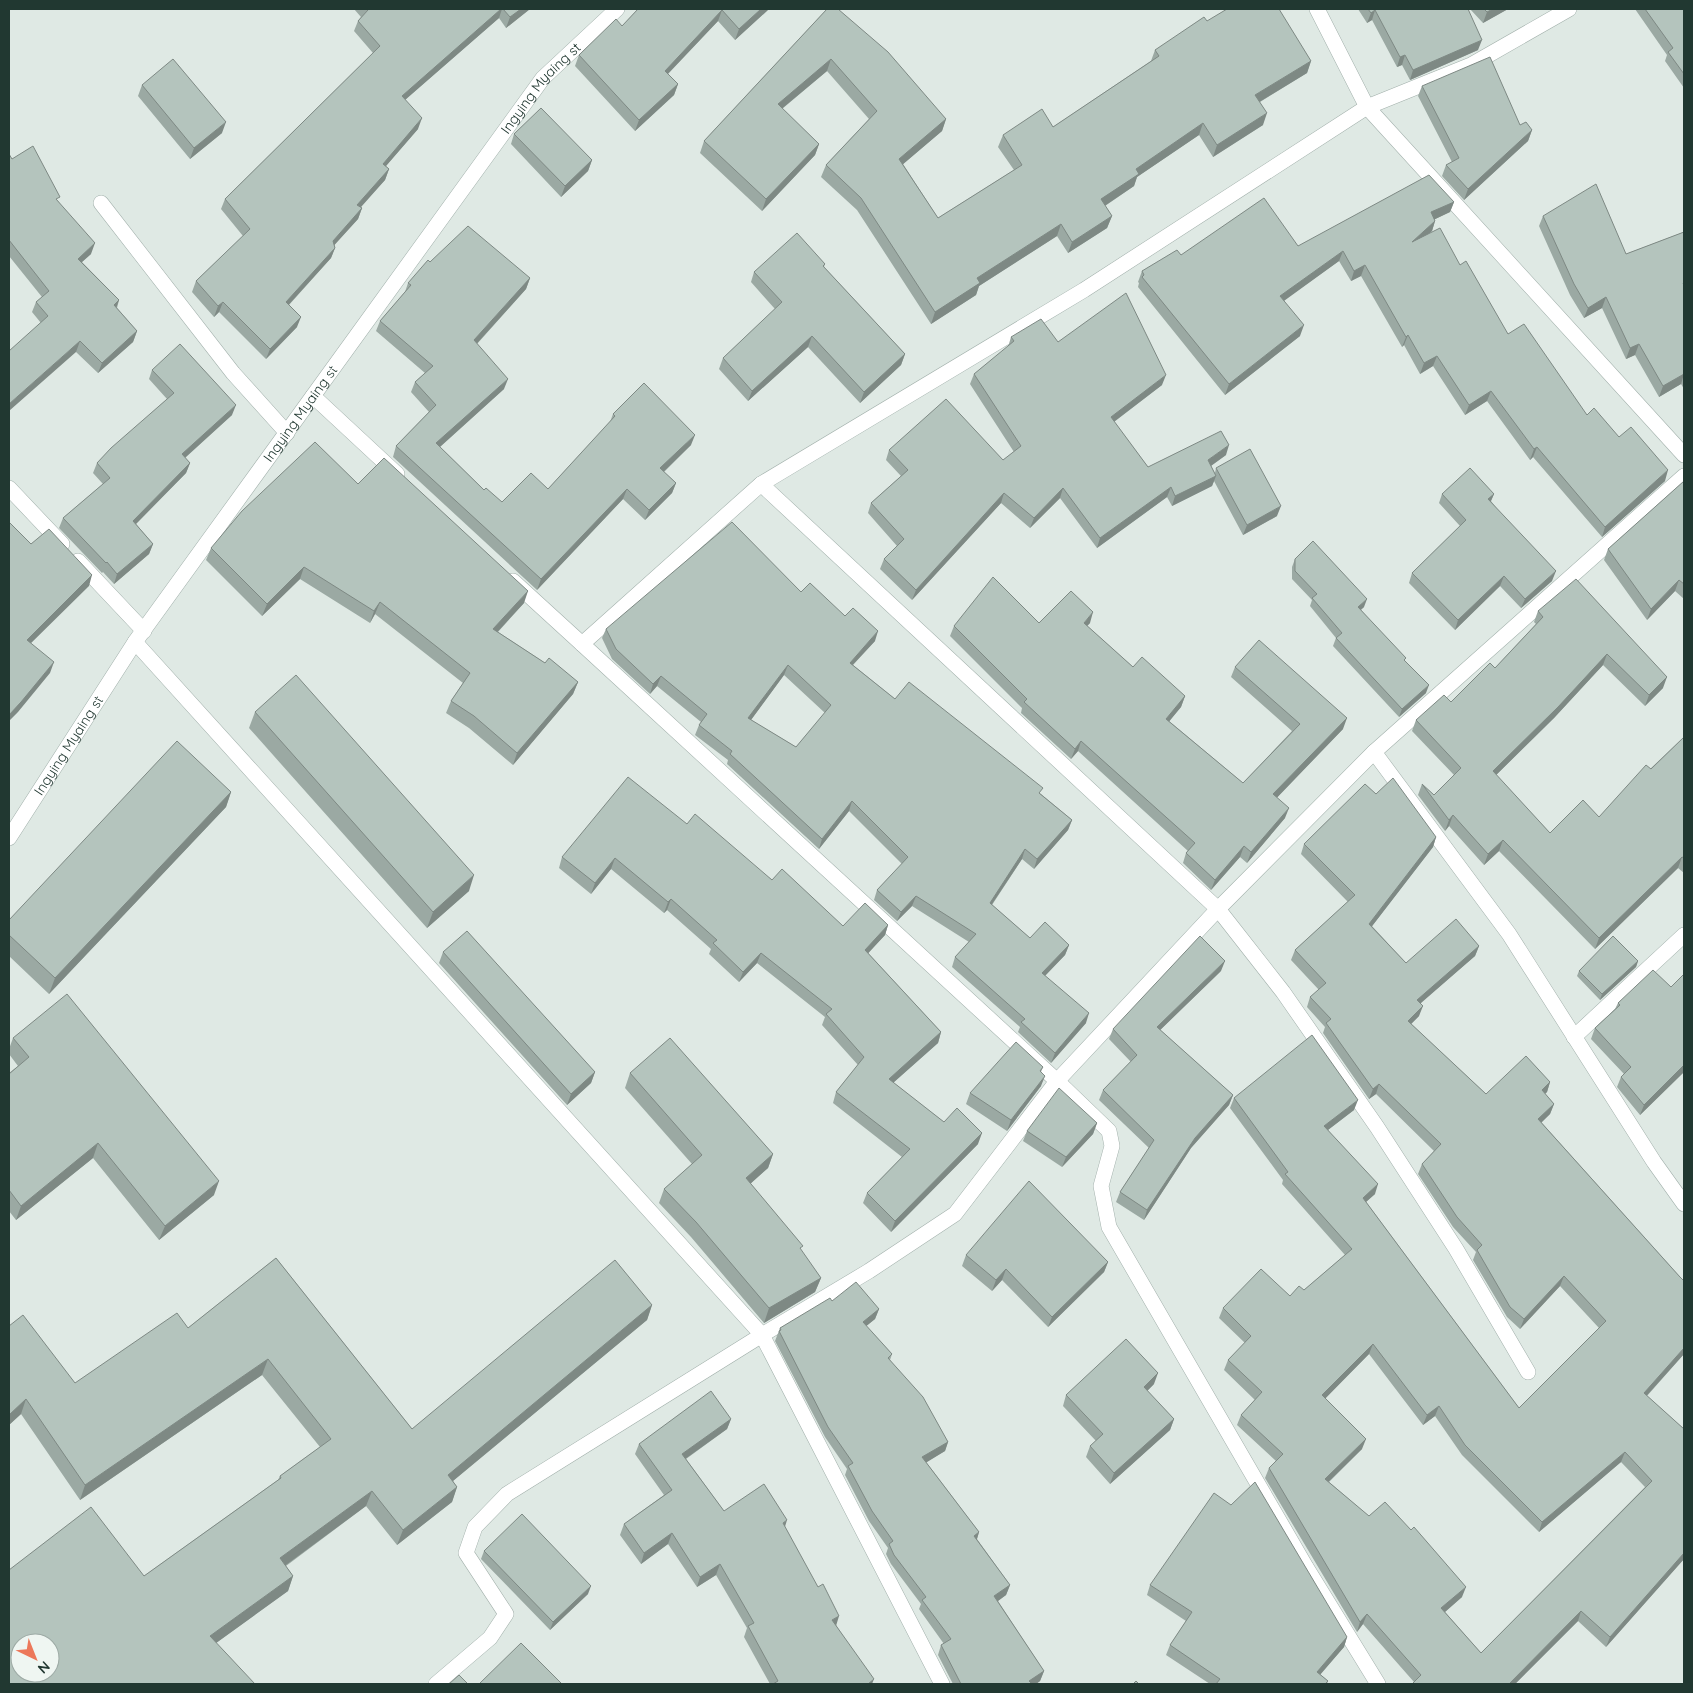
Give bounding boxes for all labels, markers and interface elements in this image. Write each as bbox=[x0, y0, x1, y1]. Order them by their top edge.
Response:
street label: Ingying Myaing st bbox=[497, 38, 585, 137]
street label: Ingying Myaing st bbox=[259, 361, 341, 465]
street label: Ingying Myaing st bbox=[30, 692, 107, 799]
north arrow bbox=[10, 1633, 60, 1683]
text: N bbox=[34, 1657, 54, 1678]

